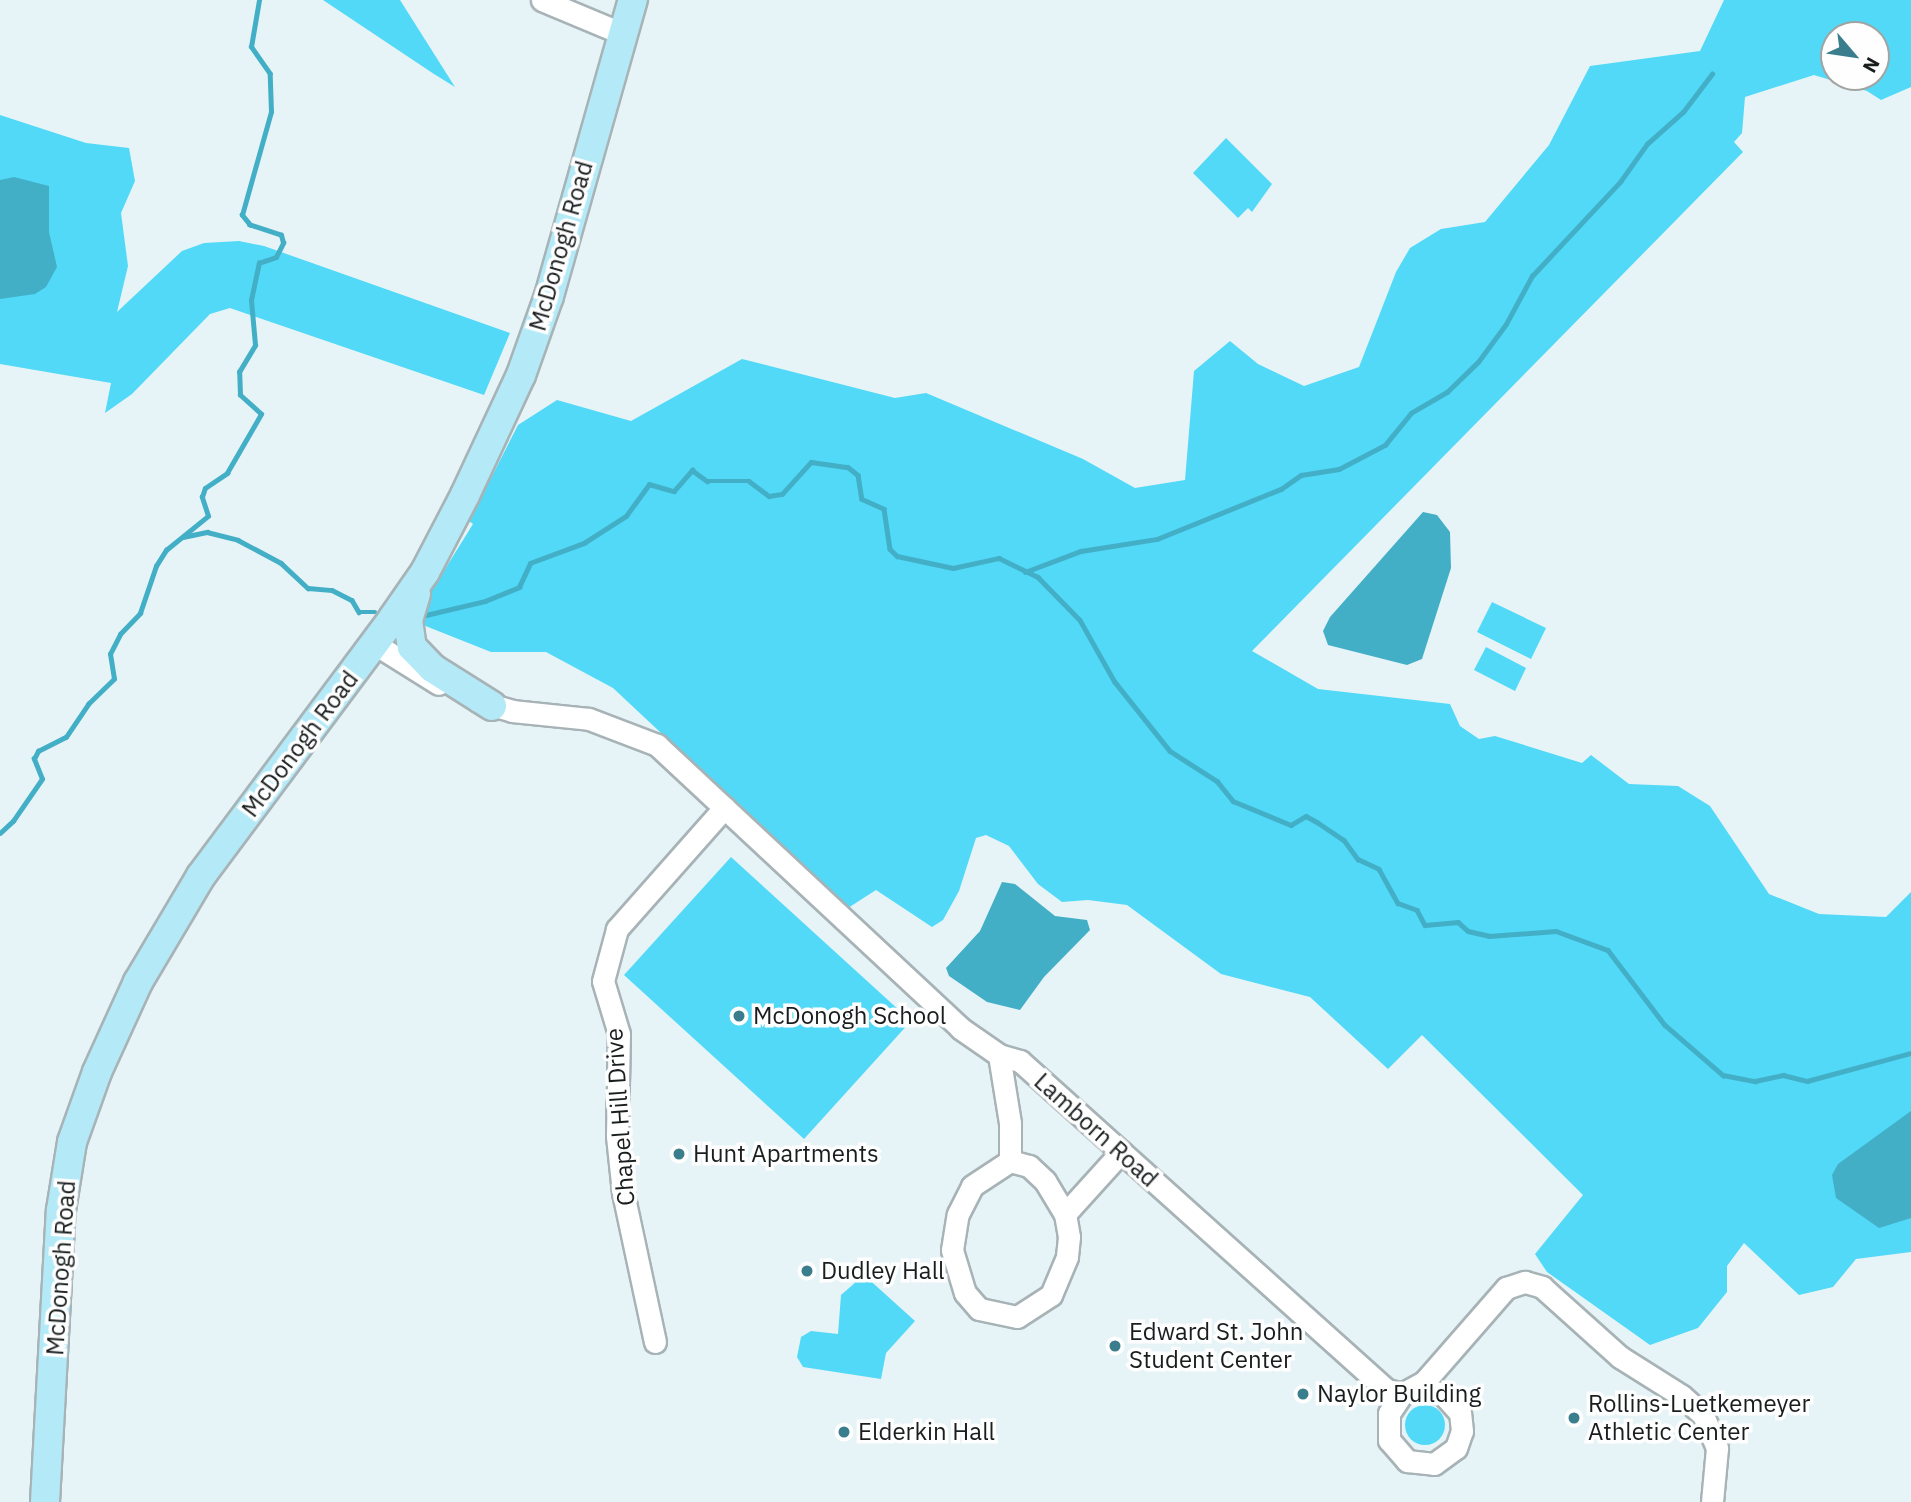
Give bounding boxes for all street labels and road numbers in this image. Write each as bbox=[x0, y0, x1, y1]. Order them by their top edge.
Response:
street label: McDonogh Road bbox=[523, 158, 599, 334]
street label: McDonogh Road bbox=[236, 665, 364, 823]
street label: Chapel Hill Drive bbox=[599, 1027, 641, 1207]
street label: Lamborn Road bbox=[1028, 1067, 1164, 1193]
street label: McDonogh Road bbox=[41, 1180, 81, 1356]

